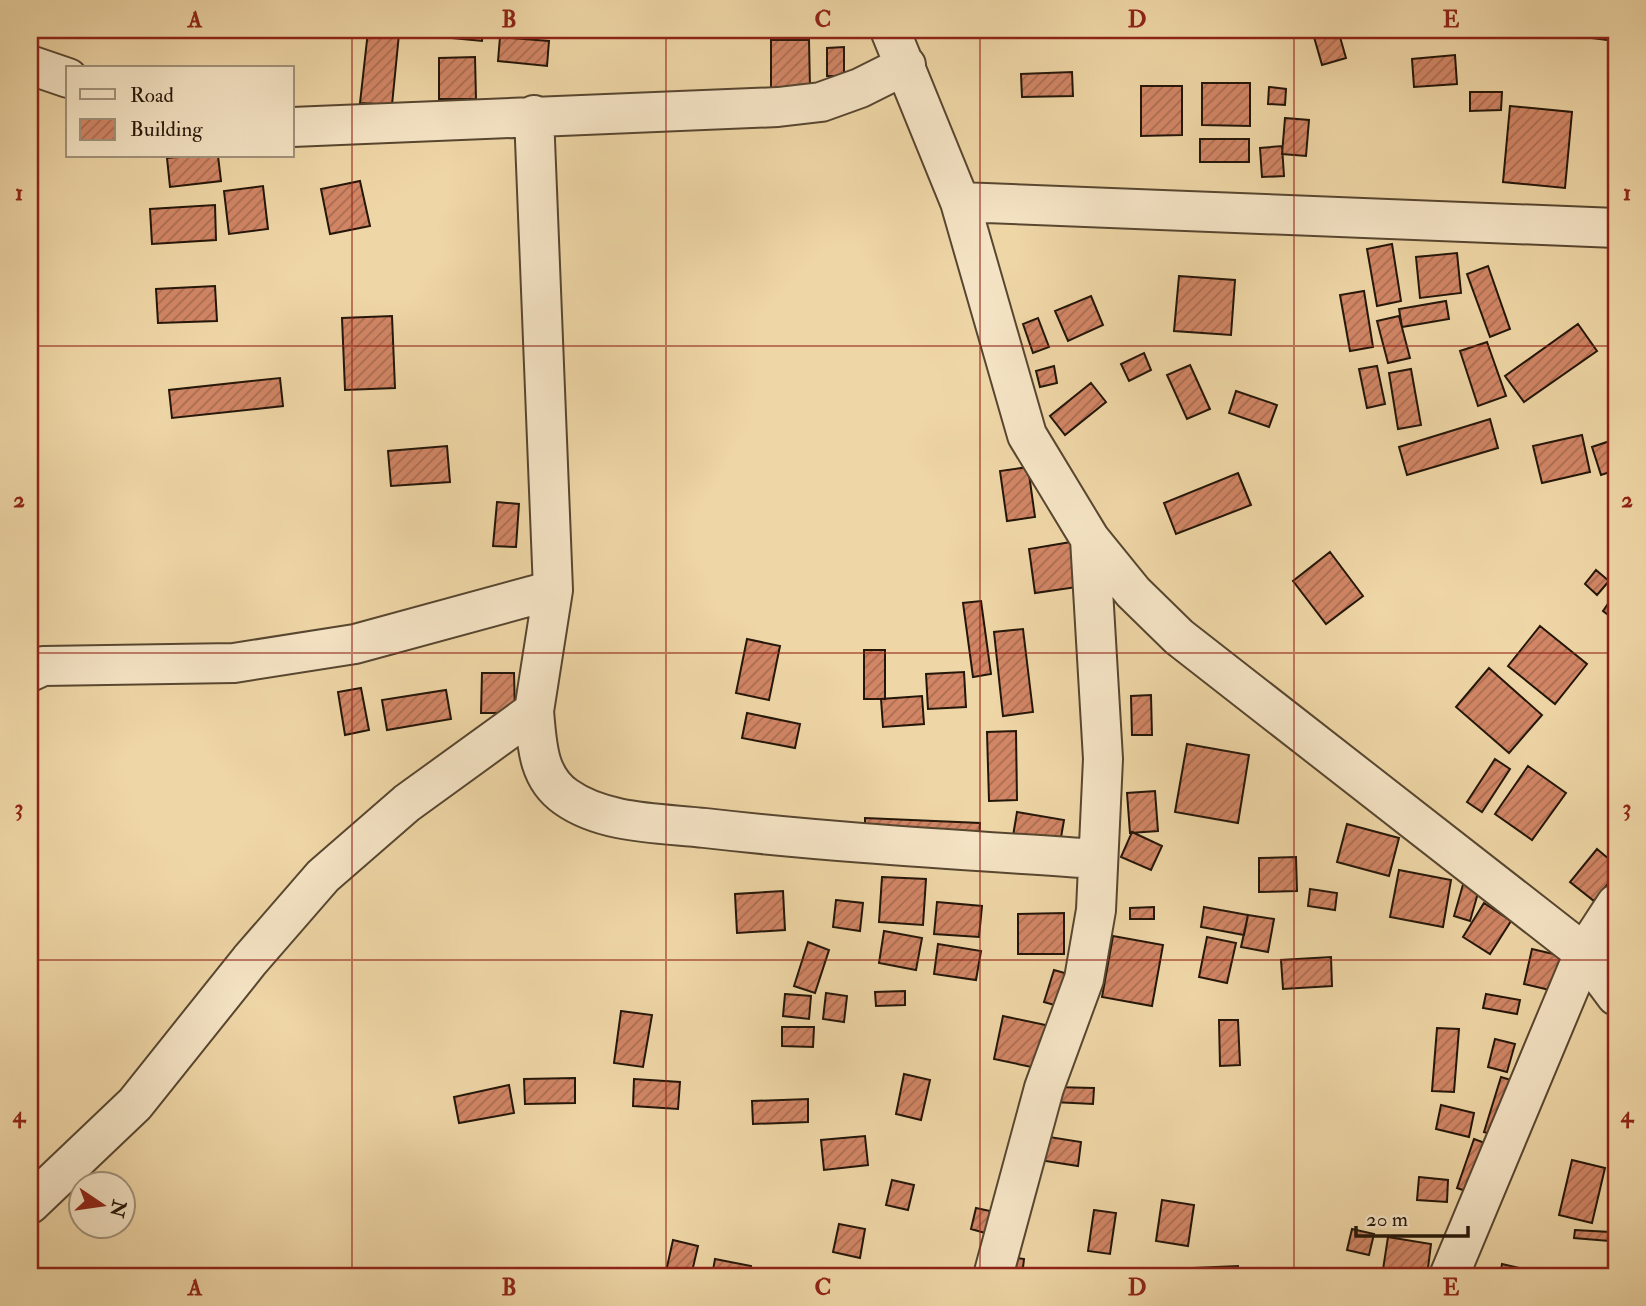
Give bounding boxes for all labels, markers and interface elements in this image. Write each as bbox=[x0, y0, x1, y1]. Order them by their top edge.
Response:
text: A bbox=[187, 5, 203, 34]
text: B bbox=[501, 5, 517, 34]
text: C bbox=[815, 5, 831, 34]
text: D bbox=[1128, 5, 1146, 34]
text: E bbox=[1443, 5, 1460, 34]
legend bbox=[66, 66, 294, 158]
text: Road bbox=[130, 82, 175, 109]
text: Building bbox=[130, 116, 203, 143]
text: 1 bbox=[15, 178, 23, 207]
text: 1 bbox=[1623, 178, 1631, 207]
text: 2 bbox=[13, 485, 25, 514]
text: 2 bbox=[1621, 485, 1633, 514]
text: 3 bbox=[15, 793, 23, 822]
text: 3 bbox=[1623, 793, 1631, 822]
text: 4 bbox=[12, 1100, 27, 1129]
text: 4 bbox=[1620, 1100, 1635, 1129]
north arrow bbox=[66, 1170, 136, 1240]
scale bar bbox=[1356, 1194, 1468, 1238]
text: N bbox=[104, 1197, 131, 1221]
text: 20 m bbox=[1366, 1206, 1408, 1233]
text: A bbox=[187, 1273, 203, 1302]
text: B bbox=[501, 1273, 517, 1302]
text: C bbox=[815, 1273, 831, 1302]
text: D bbox=[1128, 1273, 1146, 1302]
text: E bbox=[1443, 1273, 1460, 1302]

